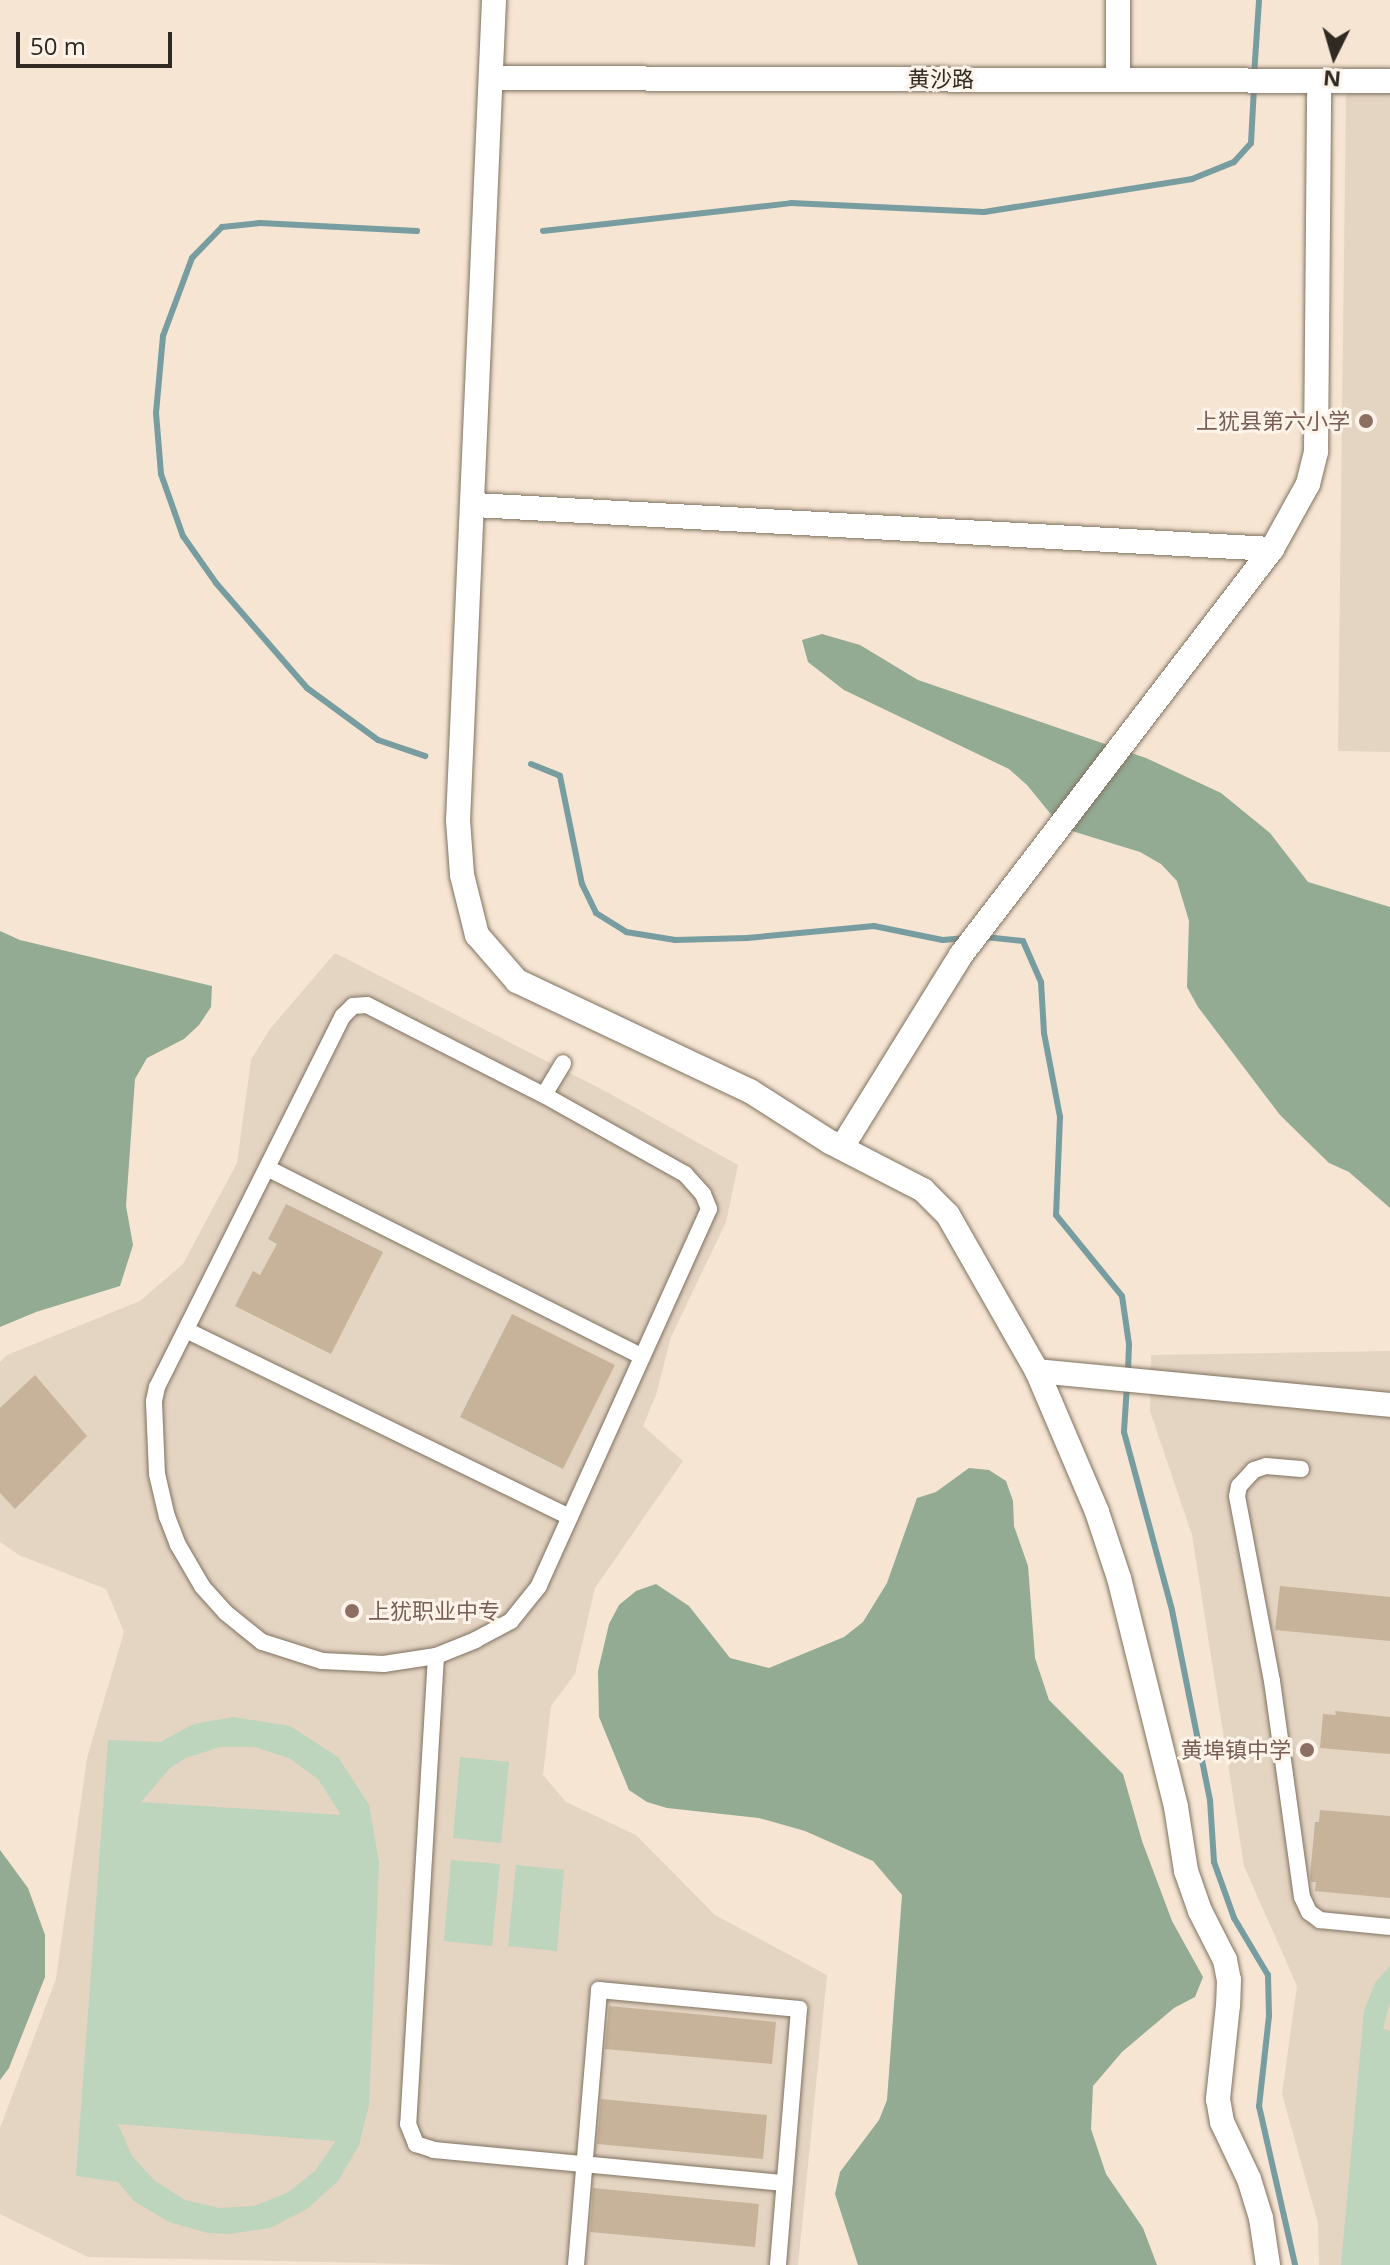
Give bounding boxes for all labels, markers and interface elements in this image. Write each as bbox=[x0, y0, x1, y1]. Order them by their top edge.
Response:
scale bar bbox=[20, 16, 176, 66]
north arrow bbox=[1294, 16, 1374, 96]
text: 50 m bbox=[30, 29, 86, 62]
text: N bbox=[1322, 64, 1342, 96]
street label: 黄沙路 bbox=[908, 66, 974, 92]
place label: 上犹县第六小学 bbox=[1196, 408, 1350, 434]
marker: 上犹县第六小学 bbox=[1357, 412, 1375, 430]
place label: 上犹职业中专 bbox=[368, 1598, 500, 1624]
marker: 上犹职业中专 bbox=[343, 1602, 361, 1620]
place label: 黄埠镇中学 bbox=[1181, 1737, 1291, 1763]
marker: 黄埠镇中学 bbox=[1298, 1741, 1316, 1759]

